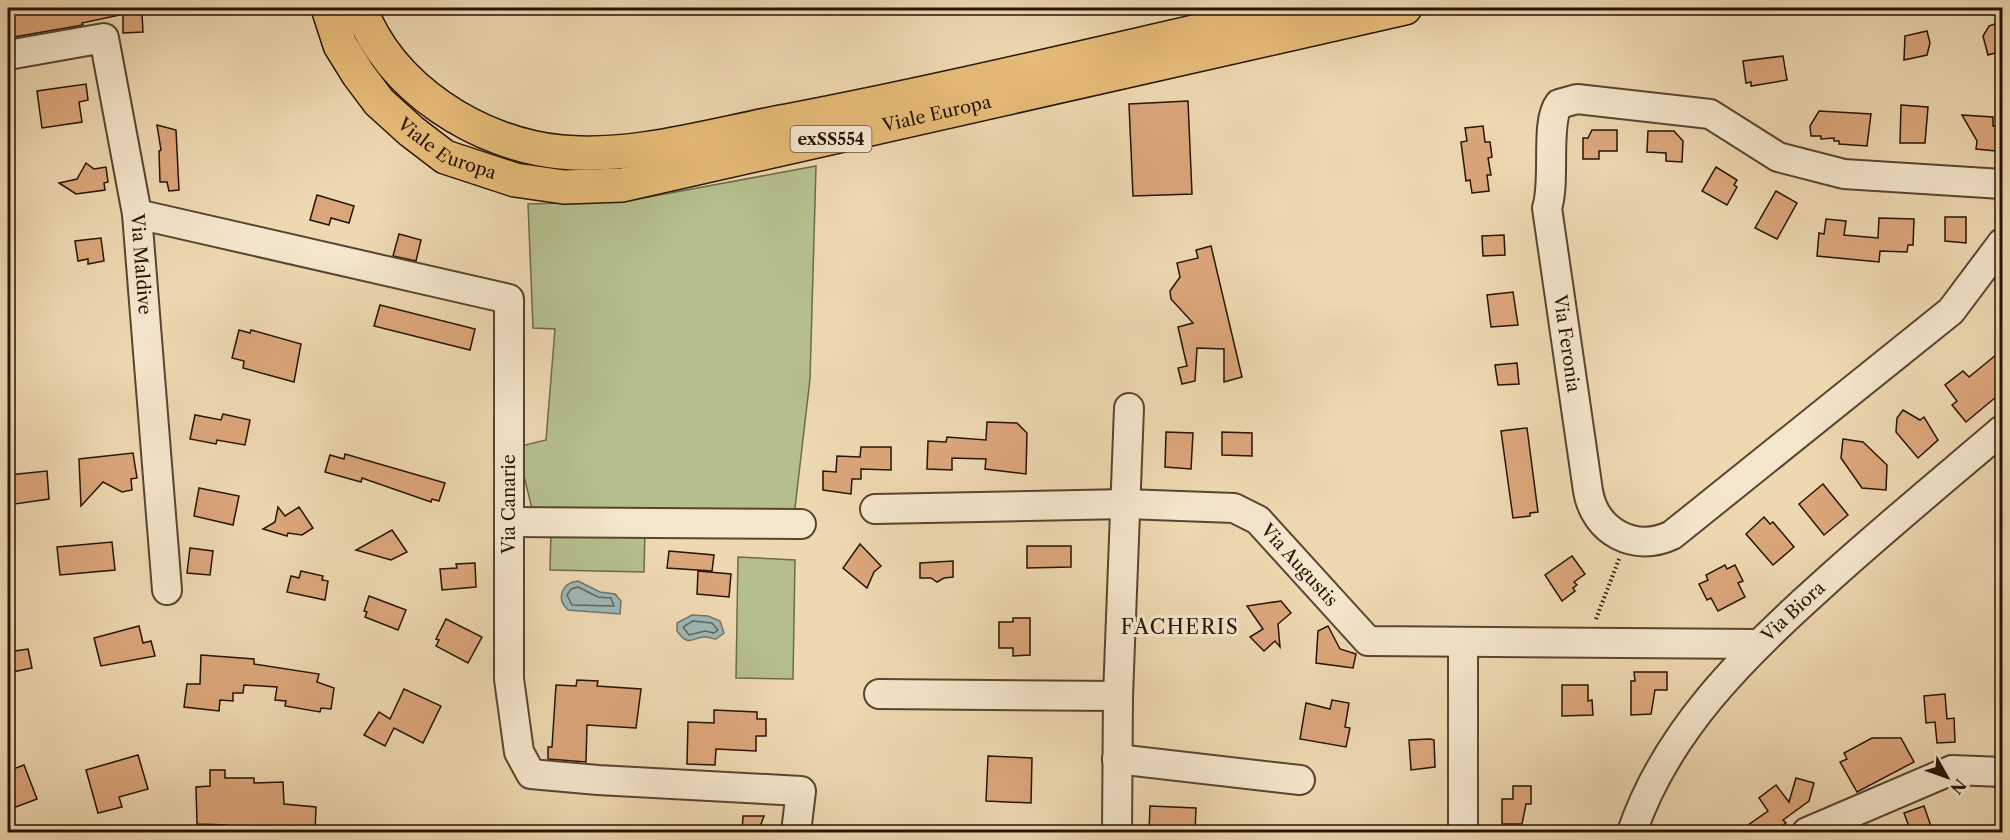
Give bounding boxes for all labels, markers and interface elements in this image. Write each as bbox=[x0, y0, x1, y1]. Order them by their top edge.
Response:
street label: Viale Europa bbox=[879, 91, 994, 137]
street label: Viale Europa bbox=[392, 112, 500, 184]
road number: exSS554 bbox=[790, 126, 872, 152]
street label: Via Maldive bbox=[126, 212, 156, 316]
street label: Via Feronia bbox=[1549, 292, 1585, 394]
street label: Via Canarie bbox=[498, 454, 520, 555]
street label: Via Augustis bbox=[1255, 519, 1342, 611]
street label: Via Biora bbox=[1756, 576, 1830, 647]
district label: FACHERIS bbox=[1121, 615, 1239, 639]
north arrow bbox=[1917, 747, 1977, 807]
text: N bbox=[1946, 775, 1971, 798]

